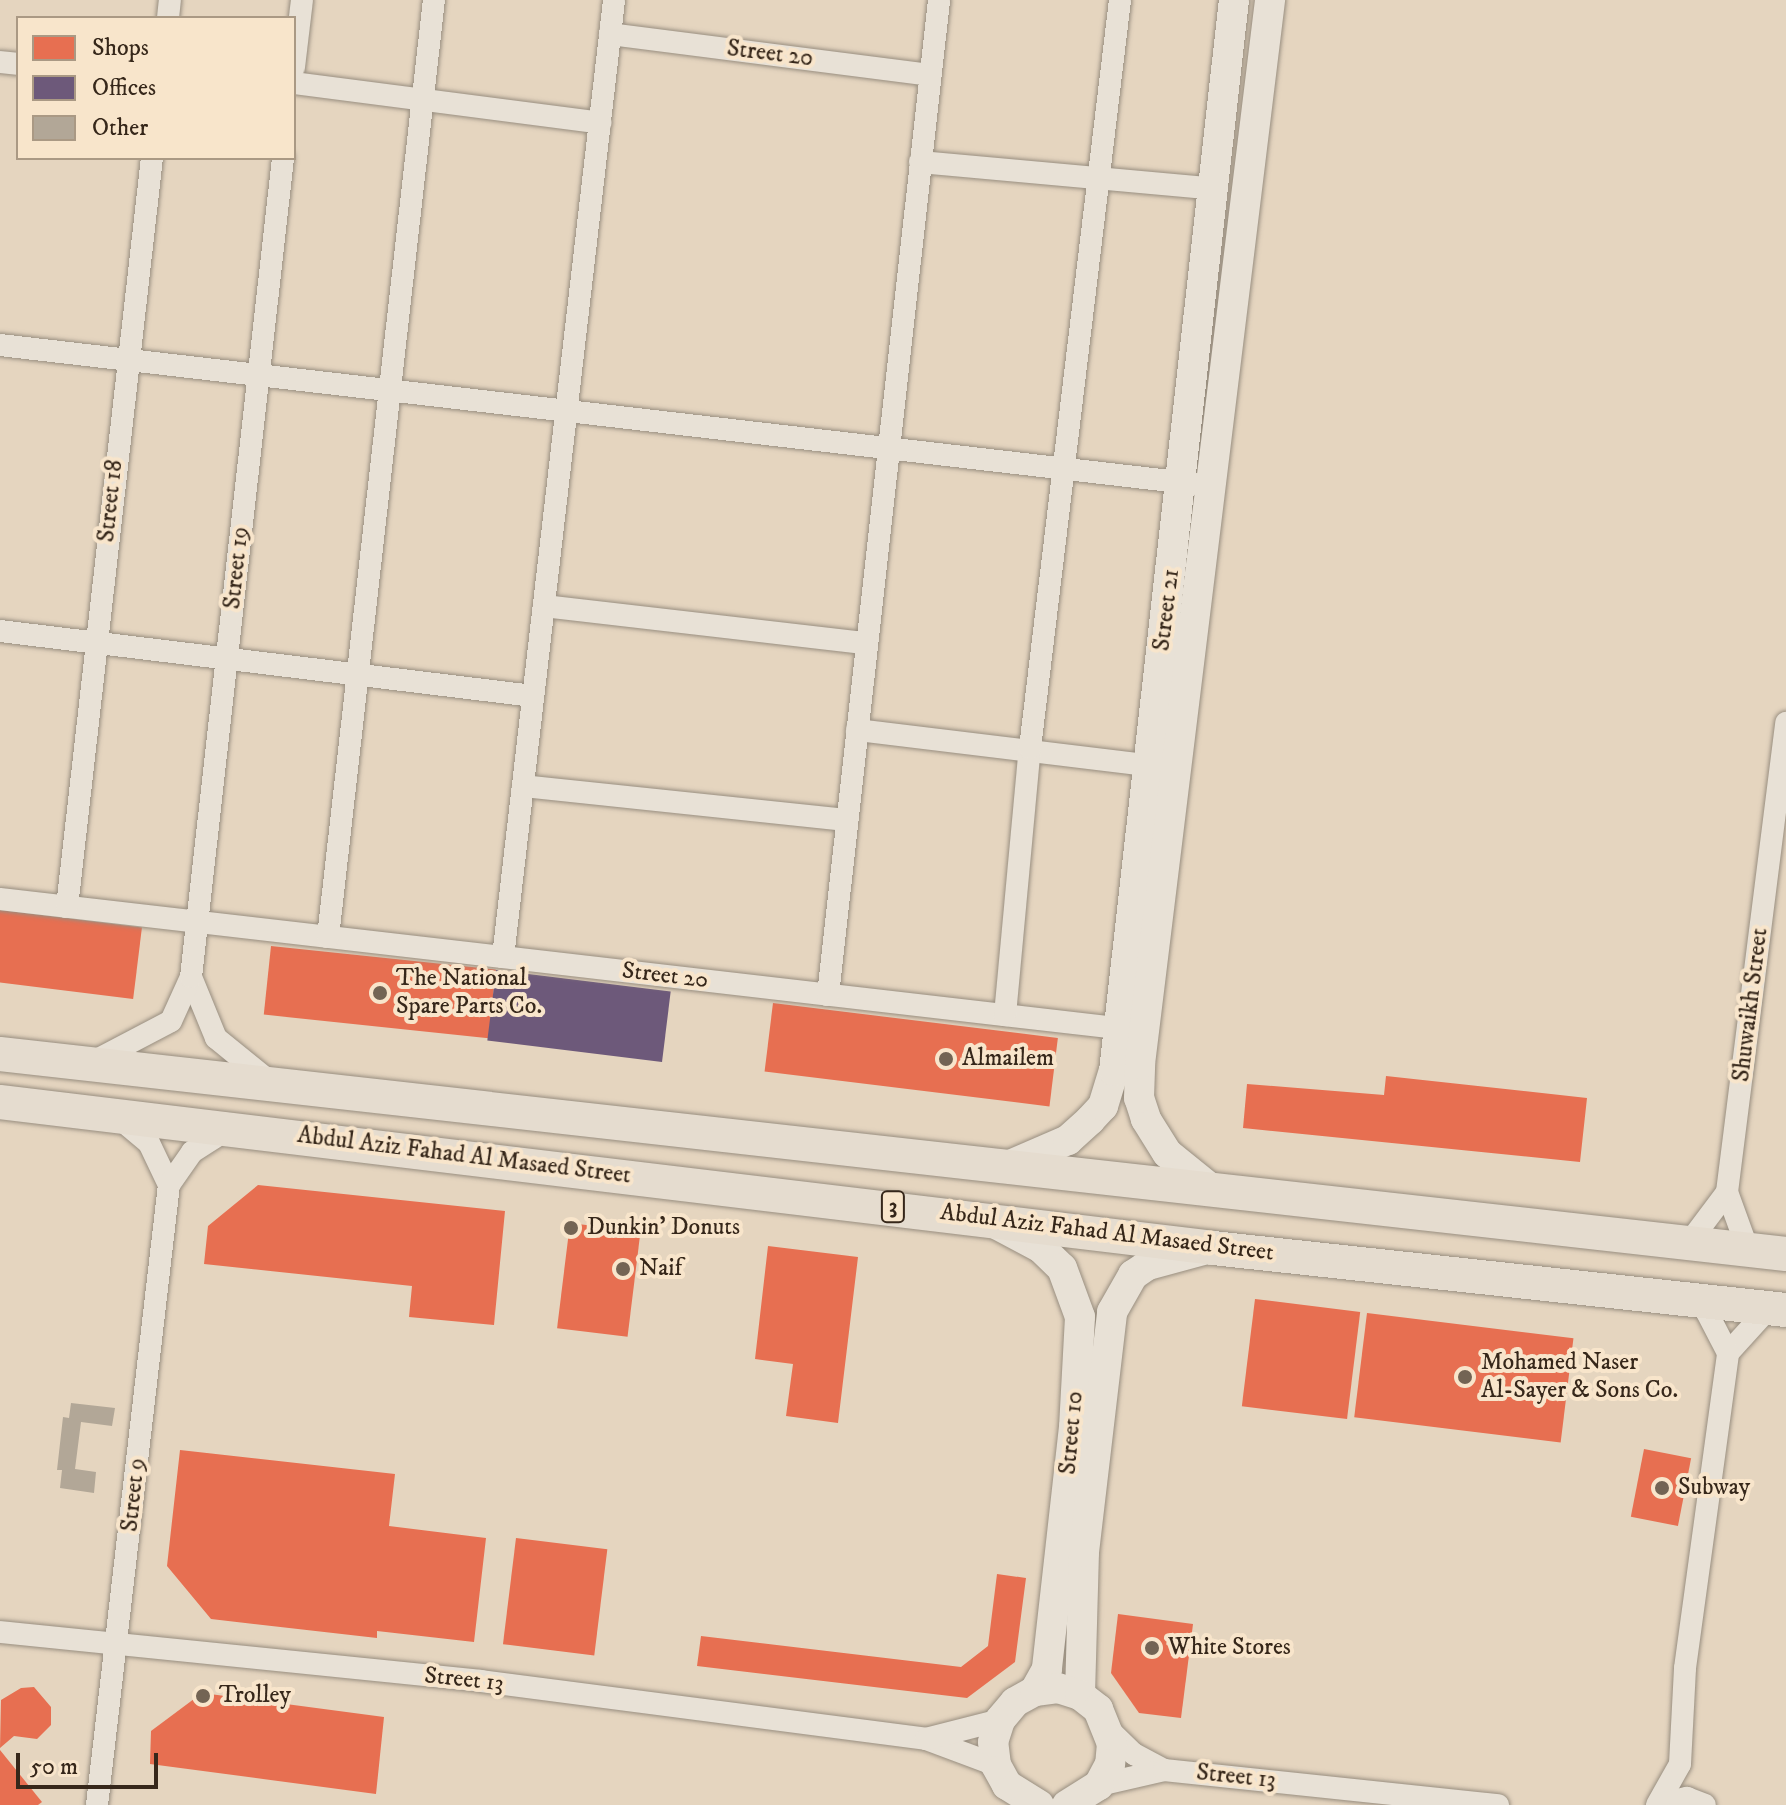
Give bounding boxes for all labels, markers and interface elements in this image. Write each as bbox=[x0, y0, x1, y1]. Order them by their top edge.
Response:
legend bbox=[16, 16, 296, 160]
text: Shops bbox=[92, 33, 149, 63]
street label: Street 20 bbox=[725, 34, 815, 74]
text: Offices bbox=[92, 73, 156, 103]
text: Other bbox=[92, 113, 148, 143]
street label: Street 18 bbox=[92, 458, 130, 544]
street label: Street 19 bbox=[218, 525, 256, 611]
street label: Street 21 bbox=[1148, 567, 1186, 653]
street label: Shuwaikh Street bbox=[1727, 926, 1775, 1084]
street label: Street 20 bbox=[620, 956, 710, 996]
place label: The National Spare Parts Co. bbox=[396, 965, 542, 1021]
marker: The National Spare Parts Co. bbox=[371, 984, 389, 1002]
place label: Almailem bbox=[962, 1045, 1054, 1073]
marker: Almailem bbox=[937, 1050, 955, 1068]
street label: Abdul Aziz Fahad Al Masaed Street bbox=[296, 1121, 632, 1191]
road number: 3 bbox=[879, 1189, 907, 1225]
street label: Abdul Aziz Fahad Al Masaed Street bbox=[939, 1198, 1275, 1268]
place label: Dunkin' Donuts bbox=[587, 1214, 740, 1242]
marker: Dunkin' Donuts bbox=[562, 1219, 580, 1237]
place label: Naif bbox=[639, 1255, 682, 1283]
marker: Naif bbox=[614, 1260, 632, 1278]
place label: Mohamed Naser Al-Sayer & Sons Co. bbox=[1481, 1349, 1678, 1405]
marker: Mohamed Naser Al-Sayer & Sons Co. bbox=[1456, 1368, 1474, 1386]
street label: Street 10 bbox=[1054, 1390, 1090, 1476]
street label: Street 9 bbox=[116, 1457, 152, 1533]
place label: Subway bbox=[1678, 1474, 1750, 1502]
marker: Subway bbox=[1653, 1479, 1671, 1497]
place label: White Stores bbox=[1168, 1634, 1291, 1662]
marker: White Stores bbox=[1143, 1639, 1161, 1657]
street label: Street 13 bbox=[423, 1662, 505, 1698]
place label: Trolley bbox=[219, 1682, 291, 1710]
marker: Trolley bbox=[194, 1687, 212, 1705]
scale bar bbox=[20, 1737, 162, 1787]
text: 50 m bbox=[30, 1752, 78, 1782]
street label: Street 13 bbox=[1195, 1759, 1277, 1795]

